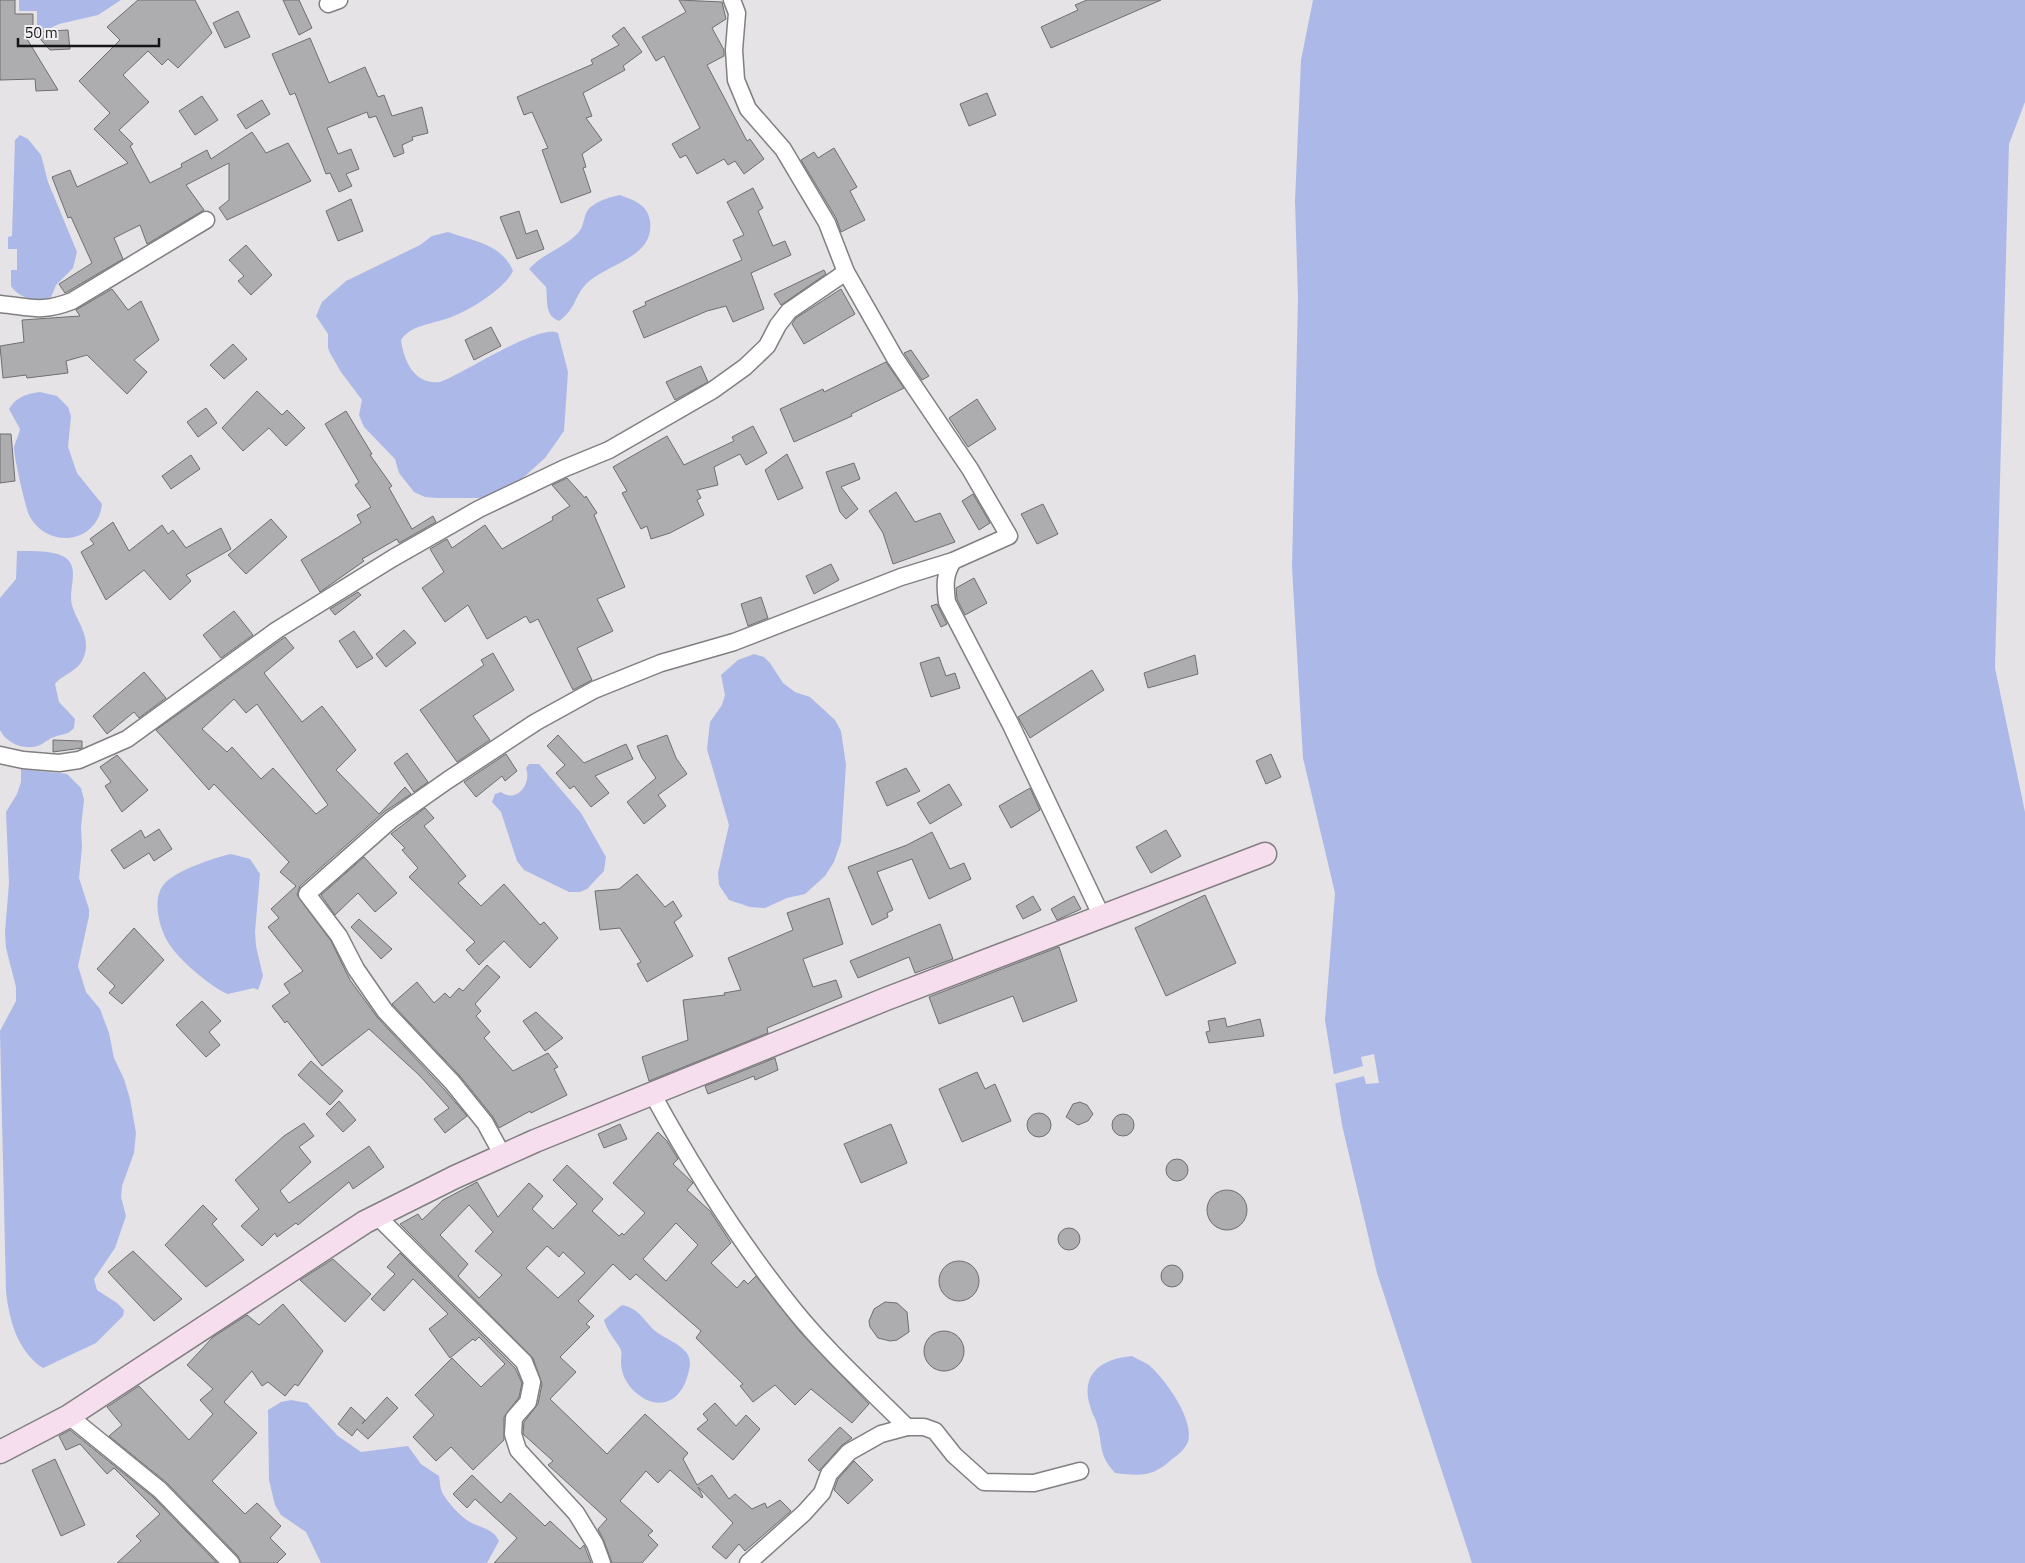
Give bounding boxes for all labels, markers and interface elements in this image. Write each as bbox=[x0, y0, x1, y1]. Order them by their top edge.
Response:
scale bar bbox=[18, 15, 159, 47]
text: 50 m bbox=[25, 21, 58, 44]

